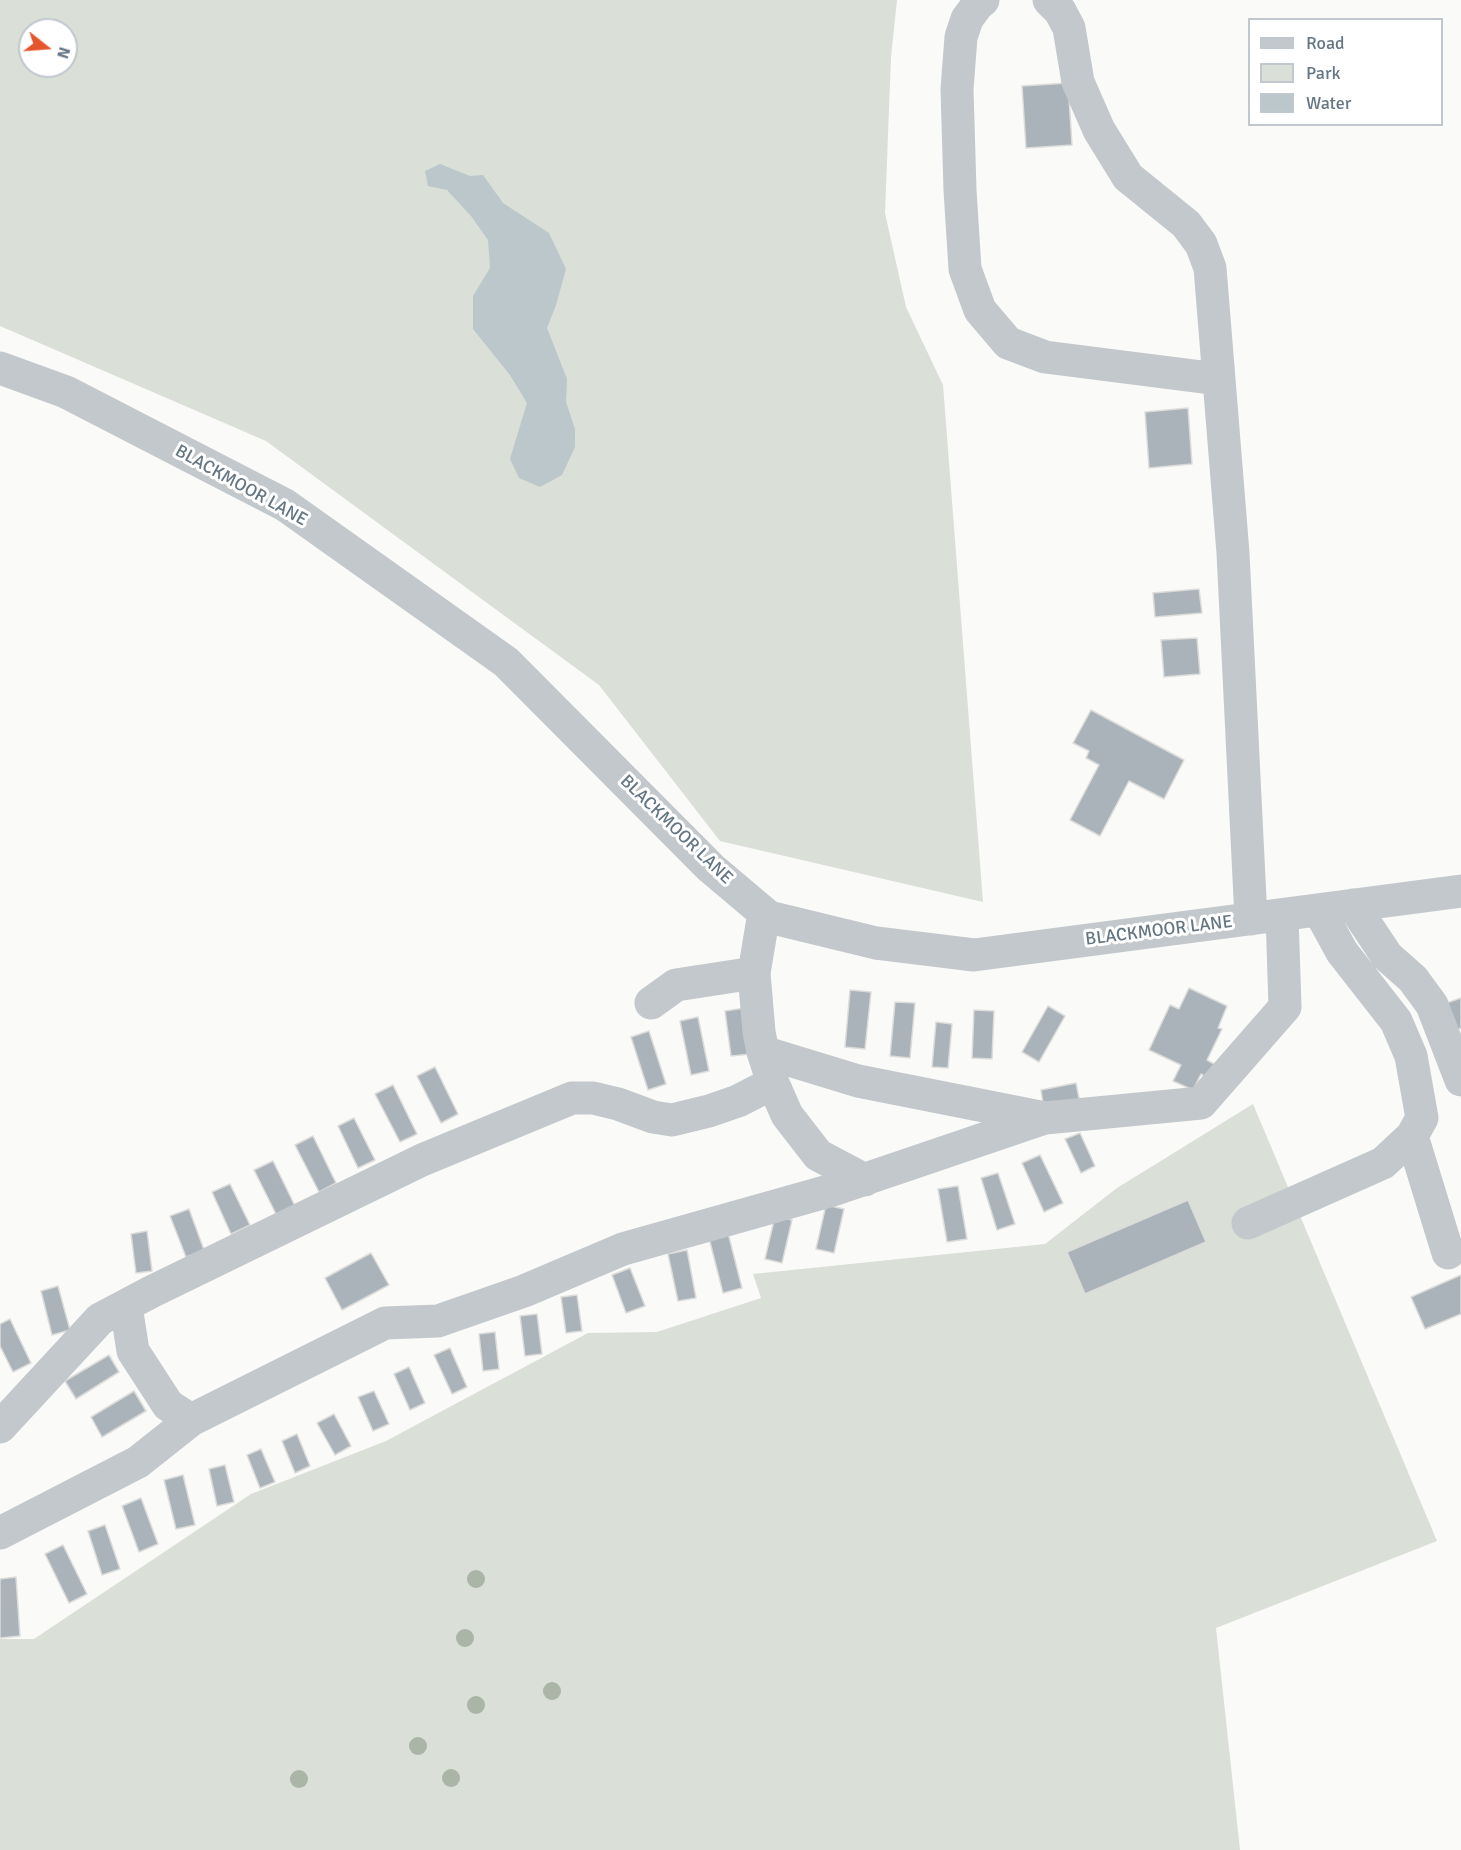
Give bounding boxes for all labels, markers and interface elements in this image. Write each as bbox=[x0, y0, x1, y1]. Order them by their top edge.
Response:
north arrow bbox=[18, 18, 78, 78]
legend bbox=[1248, 18, 1443, 126]
text: Road bbox=[1306, 32, 1345, 54]
text: N bbox=[52, 44, 74, 61]
text: Park bbox=[1306, 62, 1341, 84]
text: Water bbox=[1306, 92, 1351, 114]
street label: BLACKMOOR LANE bbox=[171, 441, 311, 531]
street label: BLACKMOOR LANE bbox=[615, 771, 737, 889]
street label: BLACKMOOR LANE bbox=[1084, 911, 1234, 951]

